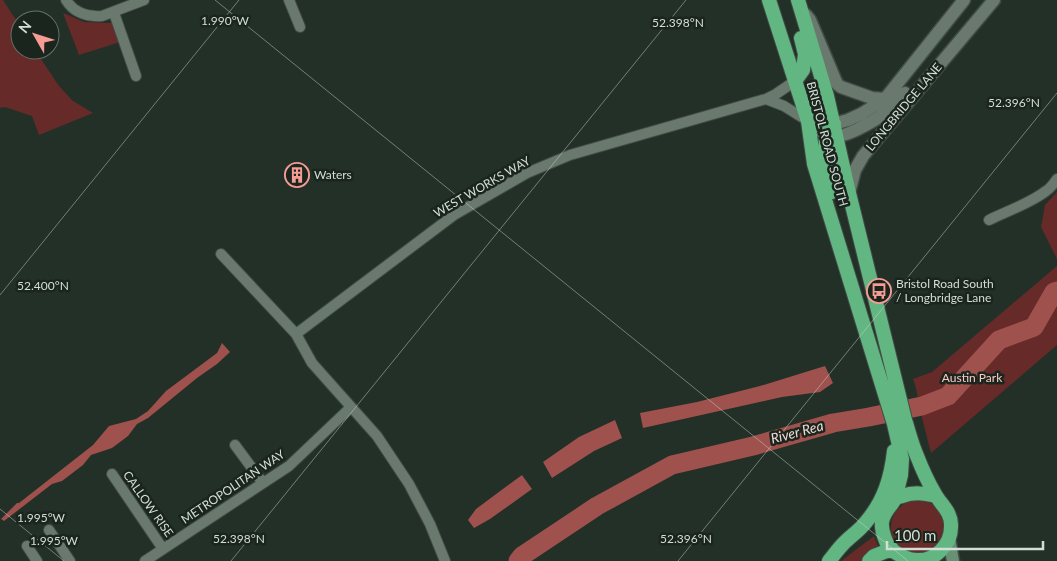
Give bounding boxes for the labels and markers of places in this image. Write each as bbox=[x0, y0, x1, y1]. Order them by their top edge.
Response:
building icon: Waters bbox=[284, 162, 310, 188]
place label: Waters bbox=[314, 167, 352, 182]
place label: Bristol Road South / Longbridge Lane bbox=[896, 276, 994, 305]
bus stop icon: Bristol Road South / Longbridge Lane bbox=[866, 278, 892, 304]

